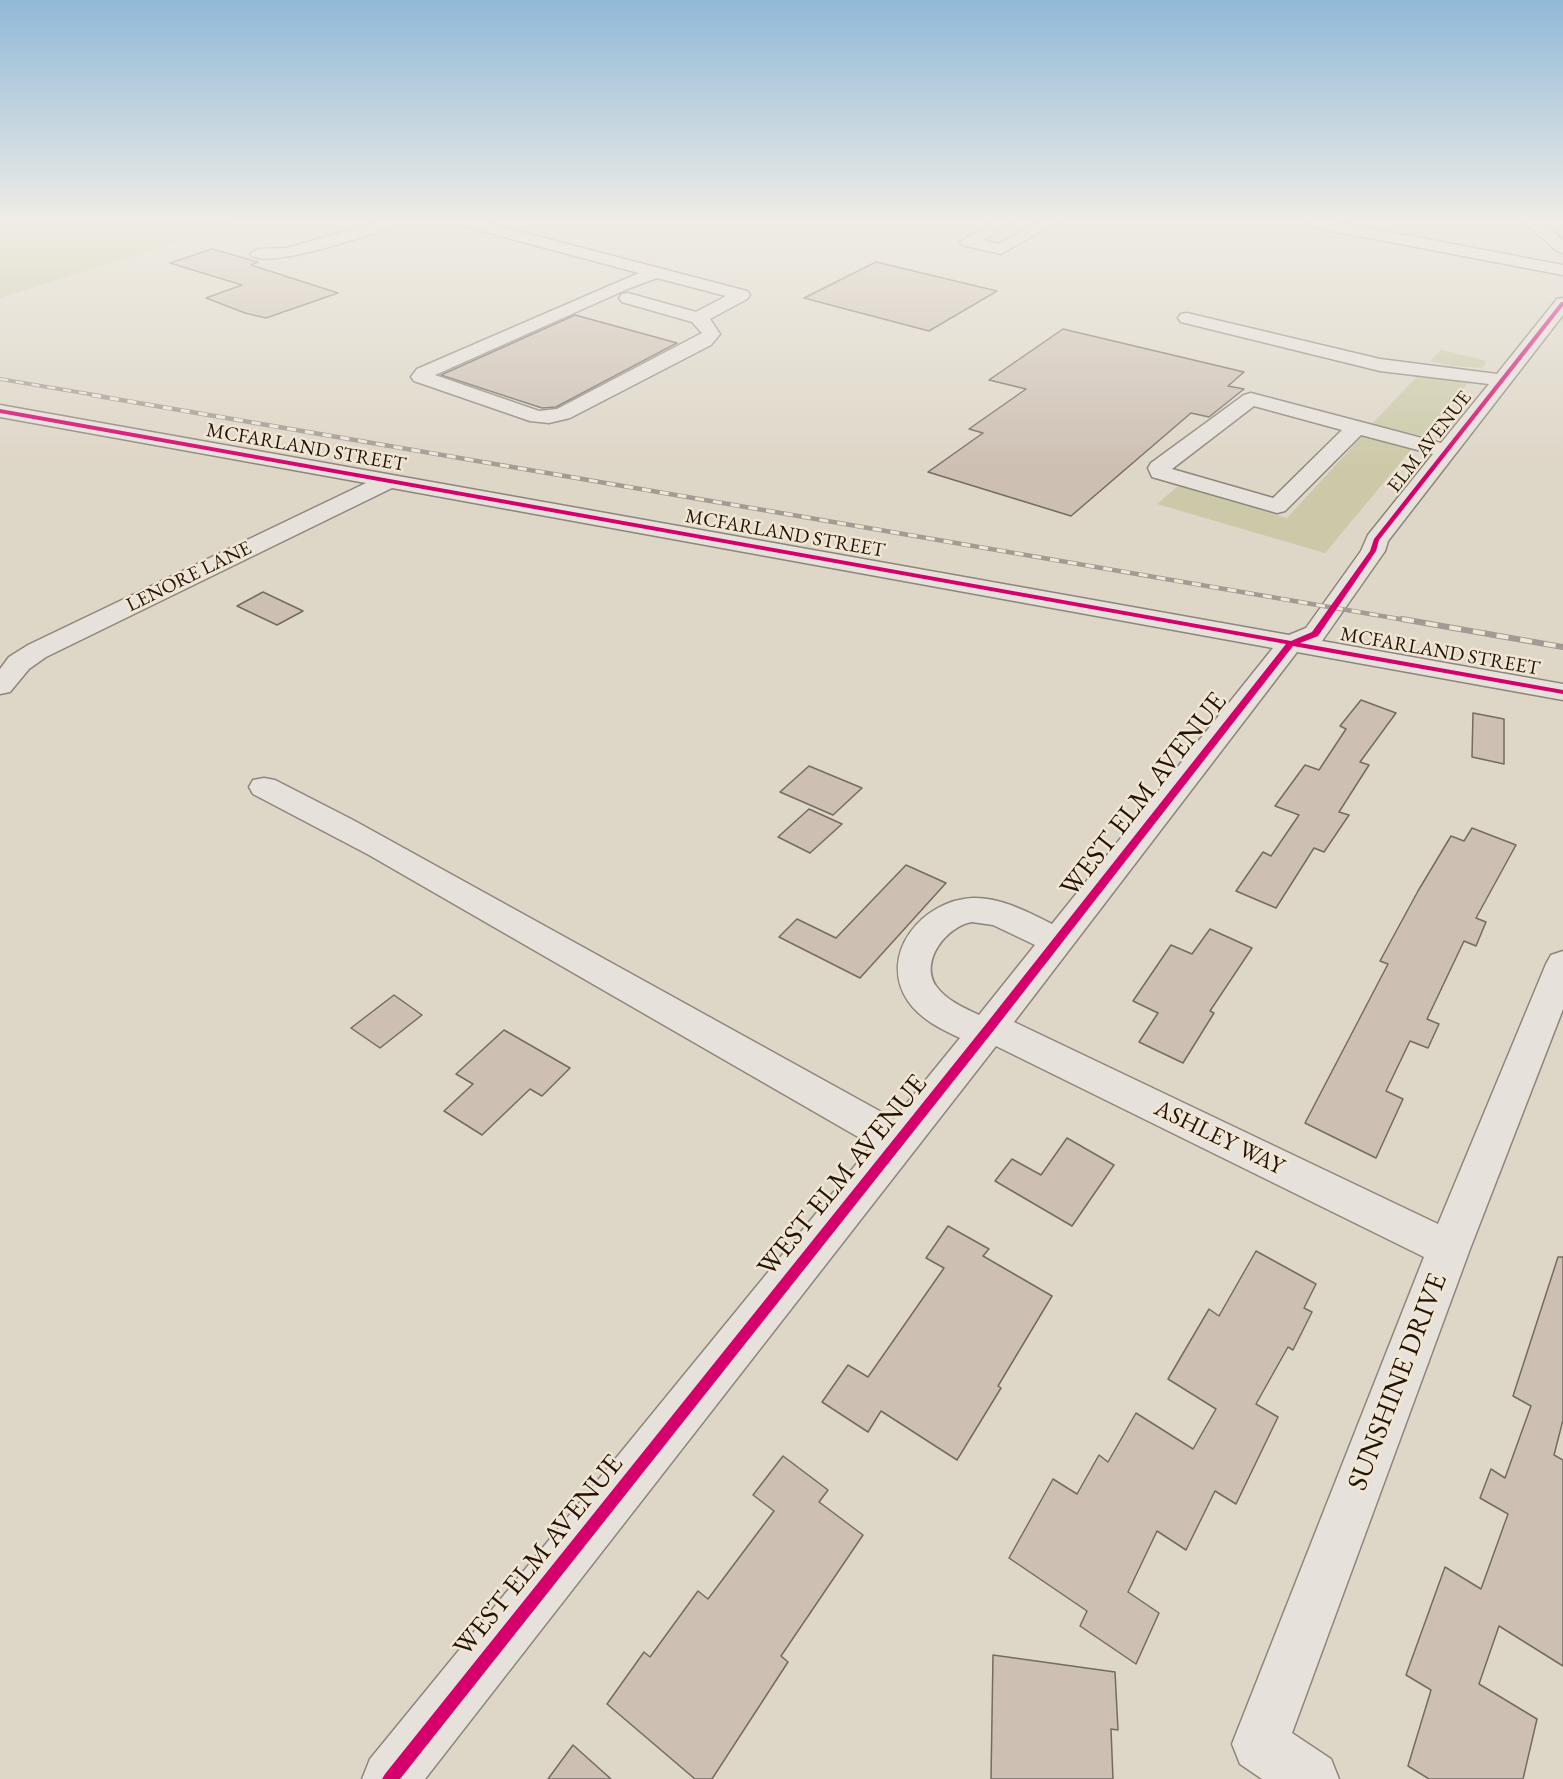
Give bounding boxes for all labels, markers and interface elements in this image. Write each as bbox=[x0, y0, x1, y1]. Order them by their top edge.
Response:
street label: ELM AVENUE bbox=[1383, 386, 1477, 498]
street label: MCFARLAND STREET bbox=[204, 419, 408, 477]
street label: MCFARLAND STREET bbox=[683, 505, 887, 563]
street label: LENORE LANE bbox=[123, 536, 255, 618]
street label: MCFARLAND STREET bbox=[1338, 623, 1542, 681]
street label: WEST ELM AVENUE bbox=[1054, 686, 1234, 904]
street label: WEST ELM AVENUE bbox=[751, 1068, 935, 1284]
street label: ASHLEY WAY bbox=[1149, 1094, 1289, 1182]
street label: SUNSHINE DRIVE bbox=[1341, 1269, 1455, 1495]
street label: WEST ELM AVENUE bbox=[447, 1448, 631, 1664]

